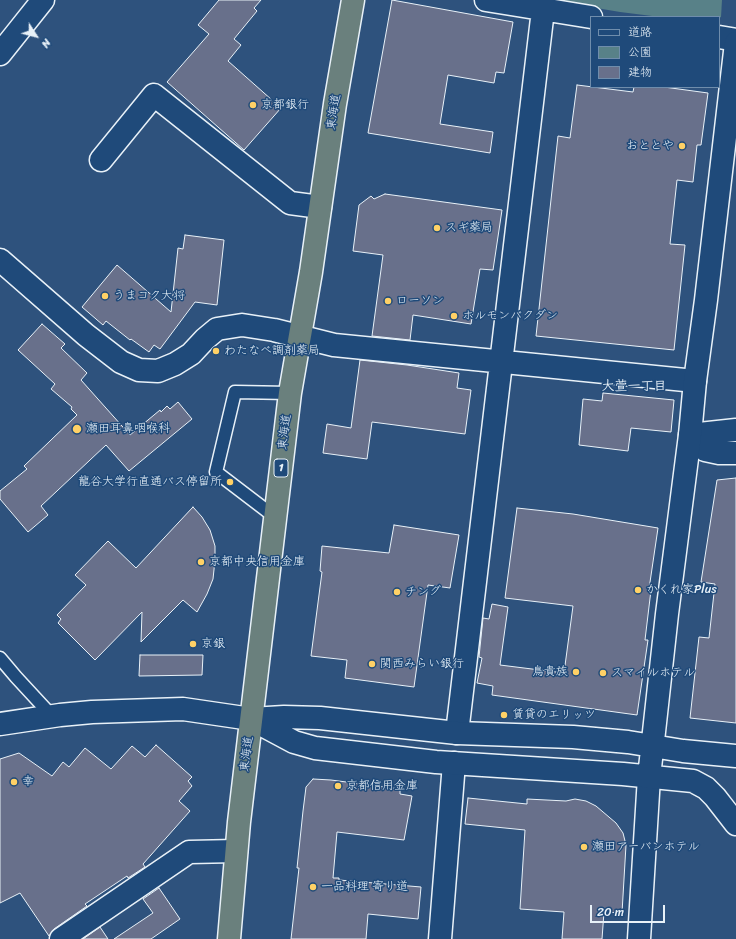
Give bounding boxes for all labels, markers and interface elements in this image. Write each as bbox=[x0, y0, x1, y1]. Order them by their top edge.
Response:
north arrow bbox=[16, 16, 56, 56]
legend bbox=[590, 16, 720, 88]
text: 道路 bbox=[628, 21, 652, 43]
text: N bbox=[36, 35, 56, 52]
text: 公園 bbox=[628, 41, 652, 63]
text: 建物 bbox=[628, 61, 652, 83]
street label: 東海道 bbox=[324, 93, 344, 131]
place label: 京都銀行 bbox=[261, 98, 309, 112]
marker: 京都銀行 bbox=[248, 100, 258, 110]
place label: おととや bbox=[626, 139, 674, 153]
marker: おととや bbox=[677, 141, 687, 151]
place label: スギ薬局 bbox=[445, 221, 493, 235]
marker: スギ薬局 bbox=[432, 223, 442, 233]
place label: うまコク大将 bbox=[113, 289, 185, 303]
marker: うまコク大将 bbox=[100, 291, 110, 301]
place label: ローソン bbox=[396, 294, 444, 308]
marker: ローソン bbox=[383, 296, 393, 306]
place label: ホルモンバクダン bbox=[462, 309, 558, 323]
marker: ホルモンバクダン bbox=[449, 311, 459, 321]
place label: わたなべ調剤薬局 bbox=[224, 344, 320, 358]
marker: わたなべ調剤薬局 bbox=[211, 346, 221, 356]
district label: 大萱一丁目 bbox=[602, 379, 666, 395]
street label: 東海道 bbox=[276, 413, 294, 451]
place label: 瀬田耳鼻咽喉科 bbox=[86, 422, 170, 436]
marker: 瀬田耳鼻咽喉科 bbox=[71, 423, 83, 435]
road number: 1 bbox=[274, 459, 288, 477]
place label: 龍谷大学行直通バス停留所 bbox=[78, 475, 222, 489]
marker: 龍谷大学行直通バス停留所 bbox=[225, 477, 235, 487]
place label: 京都中央信用金庫 bbox=[209, 555, 305, 569]
marker: 京都中央信用金庫 bbox=[196, 557, 206, 567]
place label: かくれ家Plus bbox=[646, 583, 717, 597]
place label: チング bbox=[405, 585, 441, 599]
marker: かくれ家Plus bbox=[633, 585, 643, 595]
marker: チング bbox=[392, 587, 402, 597]
place label: 京銀 bbox=[201, 637, 225, 651]
marker: 京銀 bbox=[188, 639, 198, 649]
place label: 関西みらい銀行 bbox=[380, 657, 464, 671]
marker: 関西みらい銀行 bbox=[367, 659, 377, 669]
place label: 鳥貴族 bbox=[532, 665, 568, 679]
place label: スマイルホテル bbox=[611, 666, 695, 680]
marker: 鳥貴族 bbox=[571, 667, 581, 677]
marker: スマイルホテル bbox=[598, 668, 608, 678]
place label: 賃貸のエリッツ bbox=[512, 708, 596, 722]
marker: 賃貸のエリッツ bbox=[499, 710, 509, 720]
street label: 東海道 bbox=[238, 735, 256, 773]
place label: 幸 bbox=[22, 775, 34, 789]
marker: 幸 bbox=[9, 777, 19, 787]
place label: 京都信用金庫 bbox=[346, 779, 418, 793]
marker: 京都信用金庫 bbox=[333, 781, 343, 791]
place label: 瀬田アーバンホテル bbox=[592, 840, 700, 854]
marker: 瀬田アーバンホテル bbox=[579, 842, 589, 852]
place label: 一品料理 寄り道 bbox=[321, 880, 408, 894]
marker: 一品料理 寄り道 bbox=[308, 882, 318, 892]
scale bar bbox=[592, 897, 667, 923]
text: 20 m bbox=[597, 901, 624, 923]

